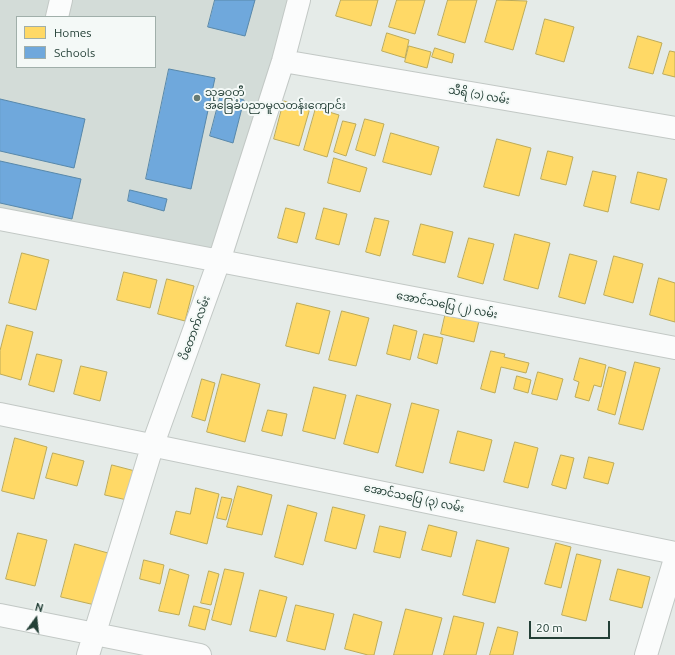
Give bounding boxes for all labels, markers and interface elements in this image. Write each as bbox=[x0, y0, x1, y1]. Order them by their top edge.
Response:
legend bbox=[16, 16, 156, 68]
text: Homes bbox=[54, 26, 92, 39]
text: Schools bbox=[54, 46, 95, 59]
street label: သီရိ (၁) လမ်း bbox=[447, 83, 511, 107]
place label: သုခဝတီ အခြေခံပညာမူလတန်းကျောင်း bbox=[205, 85, 346, 111]
marker: သုခဝတီ အခြေခံပညာမူလတန်းကျောင်း bbox=[192, 93, 202, 103]
street label: အောင်သပြေ (၂) လမ်း bbox=[395, 289, 499, 321]
street label: ပိတောက်လမ်း bbox=[177, 294, 213, 362]
street label: အောင်သပြေ (၃) လမ်း bbox=[363, 481, 465, 515]
north arrow bbox=[16, 599, 56, 639]
text: N bbox=[34, 601, 45, 614]
scale bar bbox=[531, 613, 612, 639]
text: 20 m bbox=[536, 621, 563, 634]

